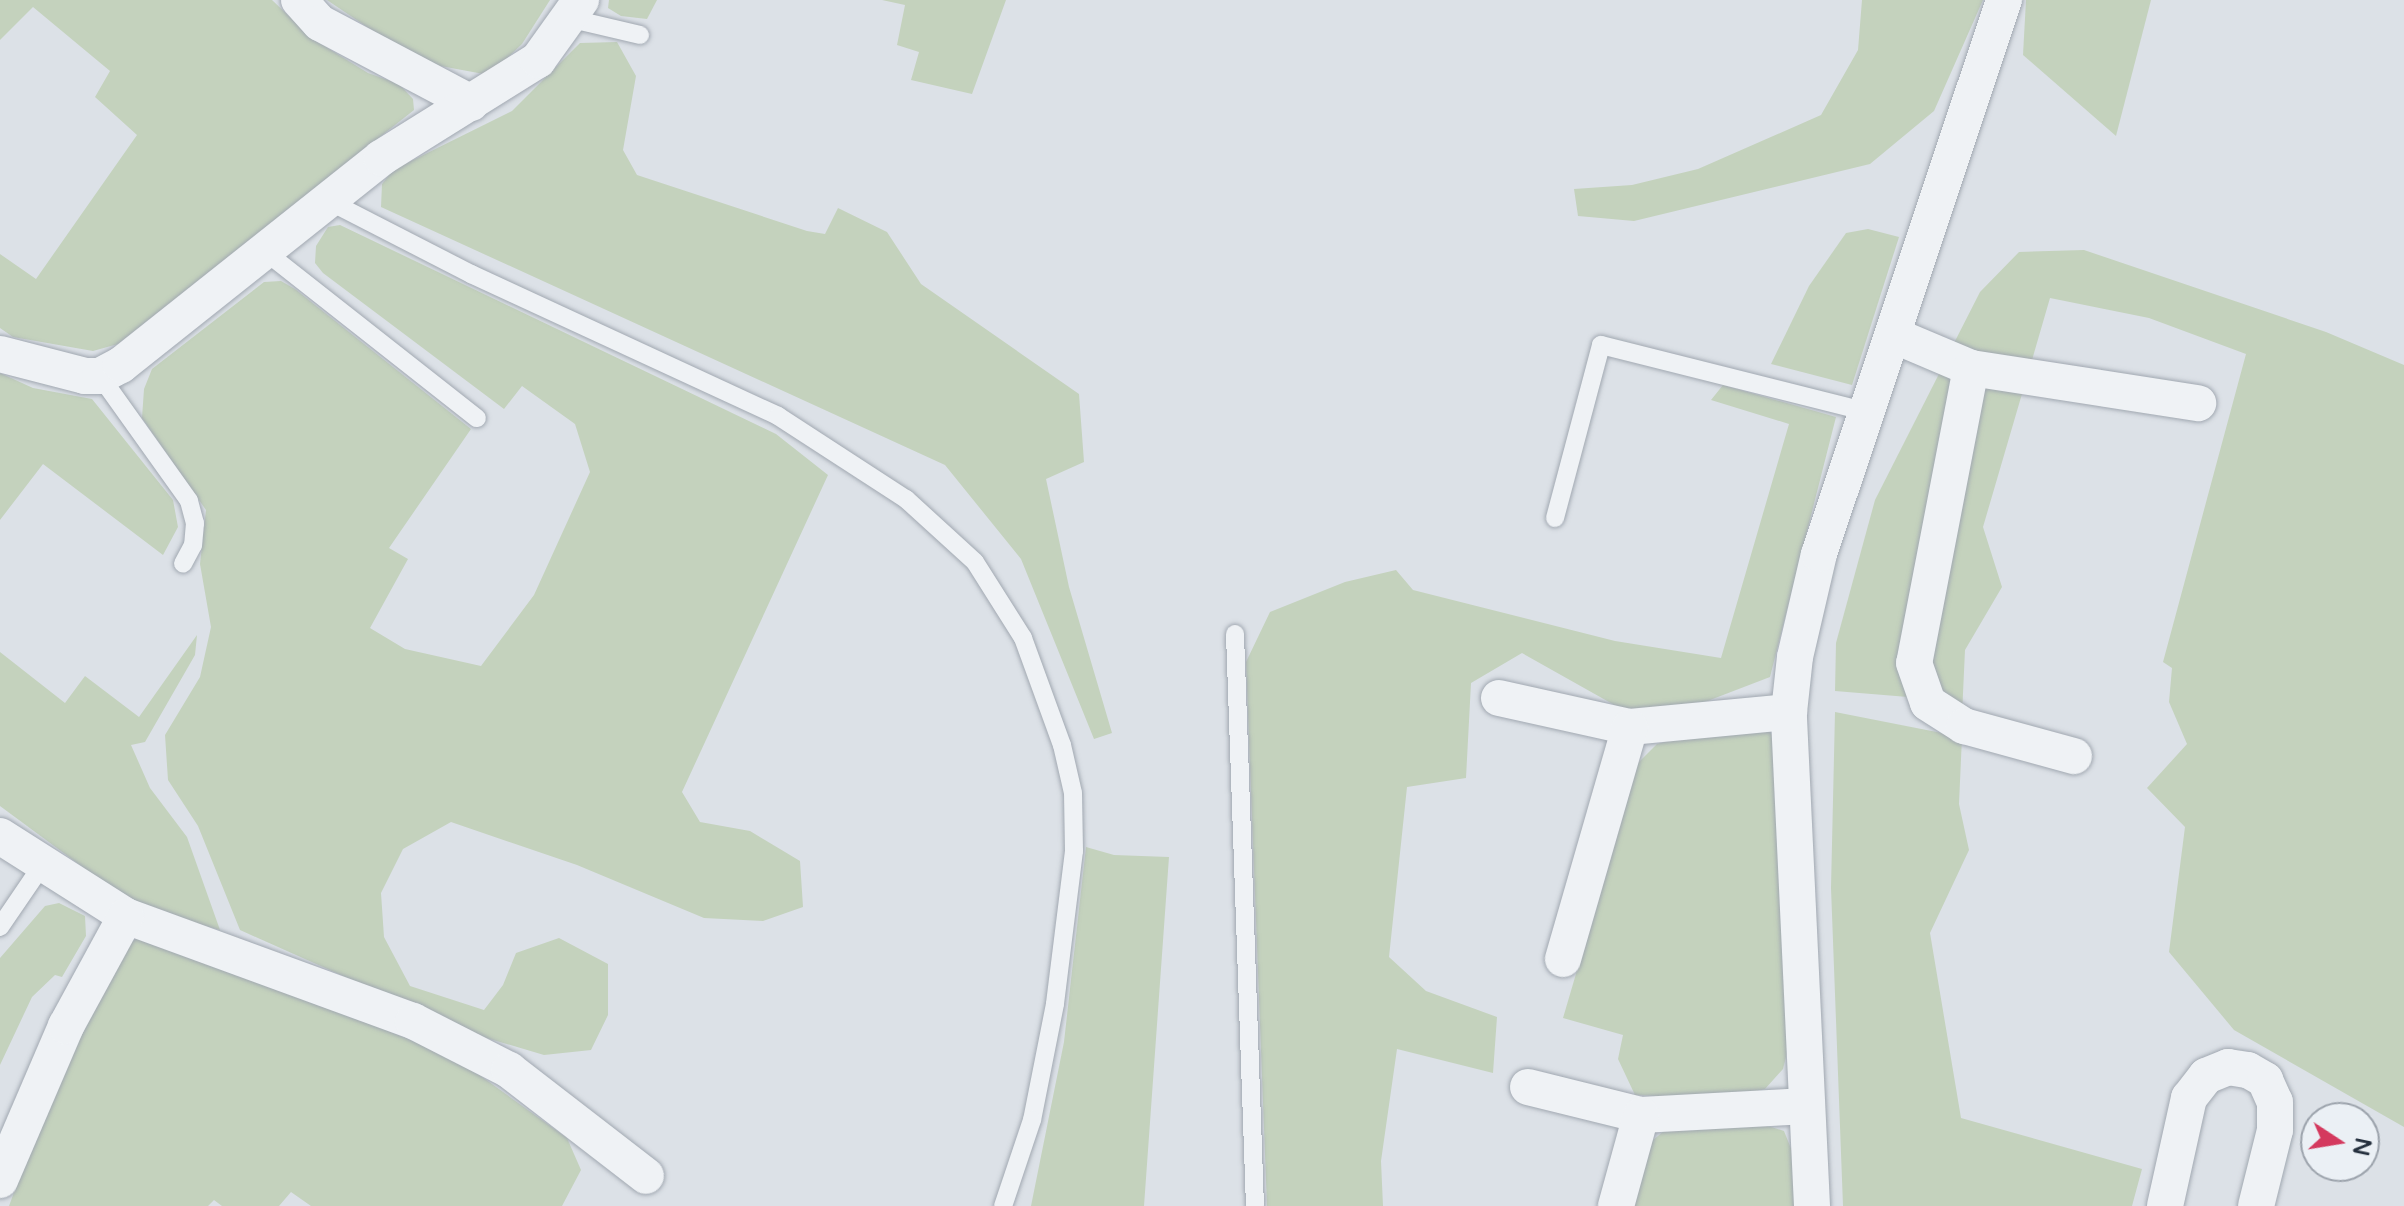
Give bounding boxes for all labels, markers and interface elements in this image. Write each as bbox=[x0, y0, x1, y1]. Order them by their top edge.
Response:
north arrow bbox=[2300, 1102, 2380, 1182]
text: N bbox=[2347, 1135, 2376, 1158]

